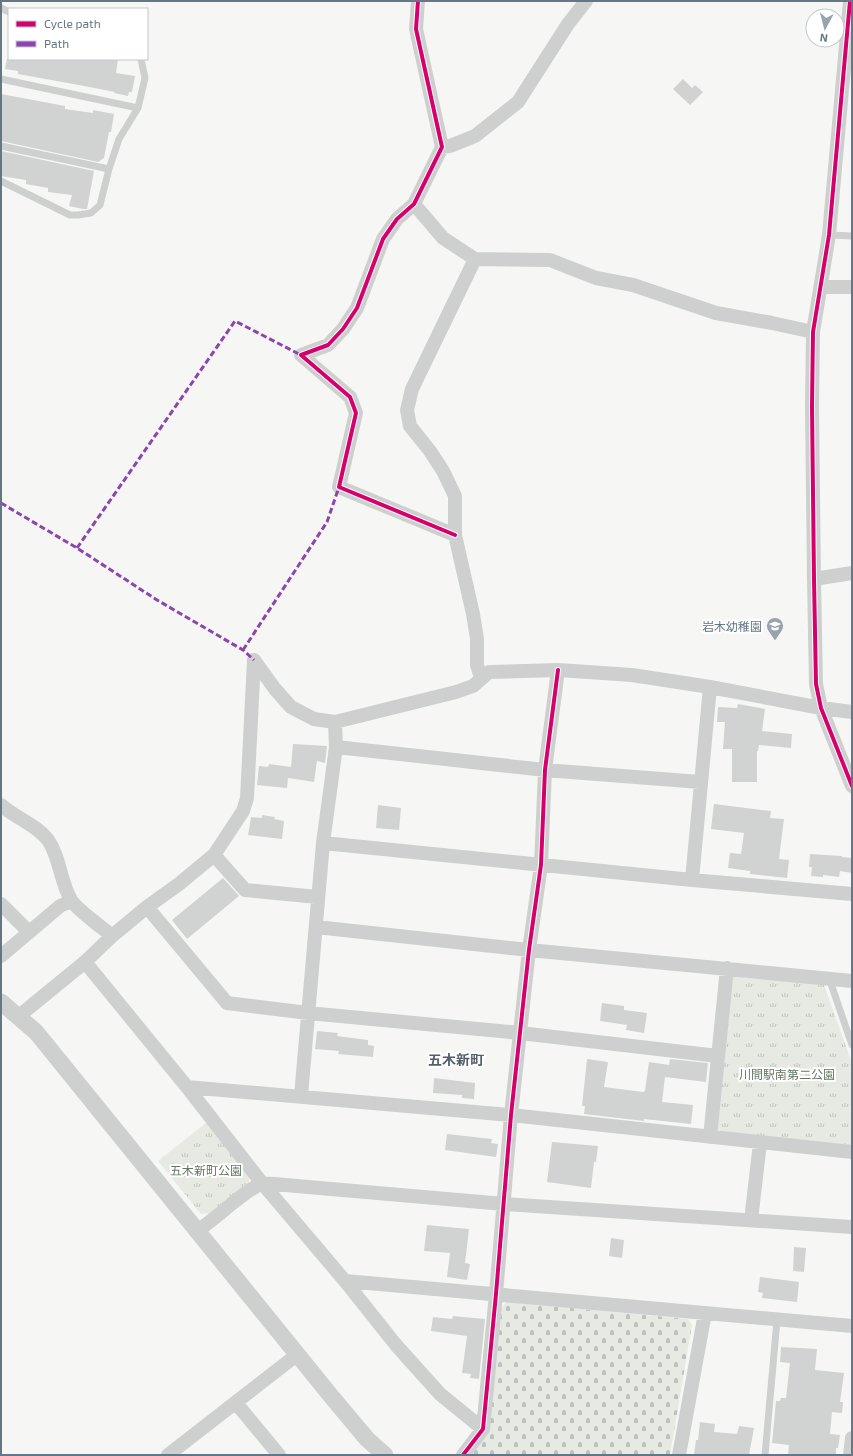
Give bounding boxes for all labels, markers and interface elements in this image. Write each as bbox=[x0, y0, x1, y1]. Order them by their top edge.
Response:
legend bbox=[8, 8, 148, 60]
north arrow bbox=[805, 8, 845, 48]
text: Cycle path bbox=[44, 16, 101, 30]
text: N bbox=[819, 31, 828, 45]
text: Path bbox=[44, 36, 69, 50]
school or university icon: 岩木幼稚園 bbox=[765, 616, 785, 641]
place label: 岩木幼稚園 bbox=[702, 619, 762, 633]
district label: 五木新町 bbox=[428, 1051, 484, 1068]
park label: 川間駅南第二公園 bbox=[739, 1067, 835, 1081]
park label: 五木新町公園 bbox=[170, 1163, 242, 1177]

